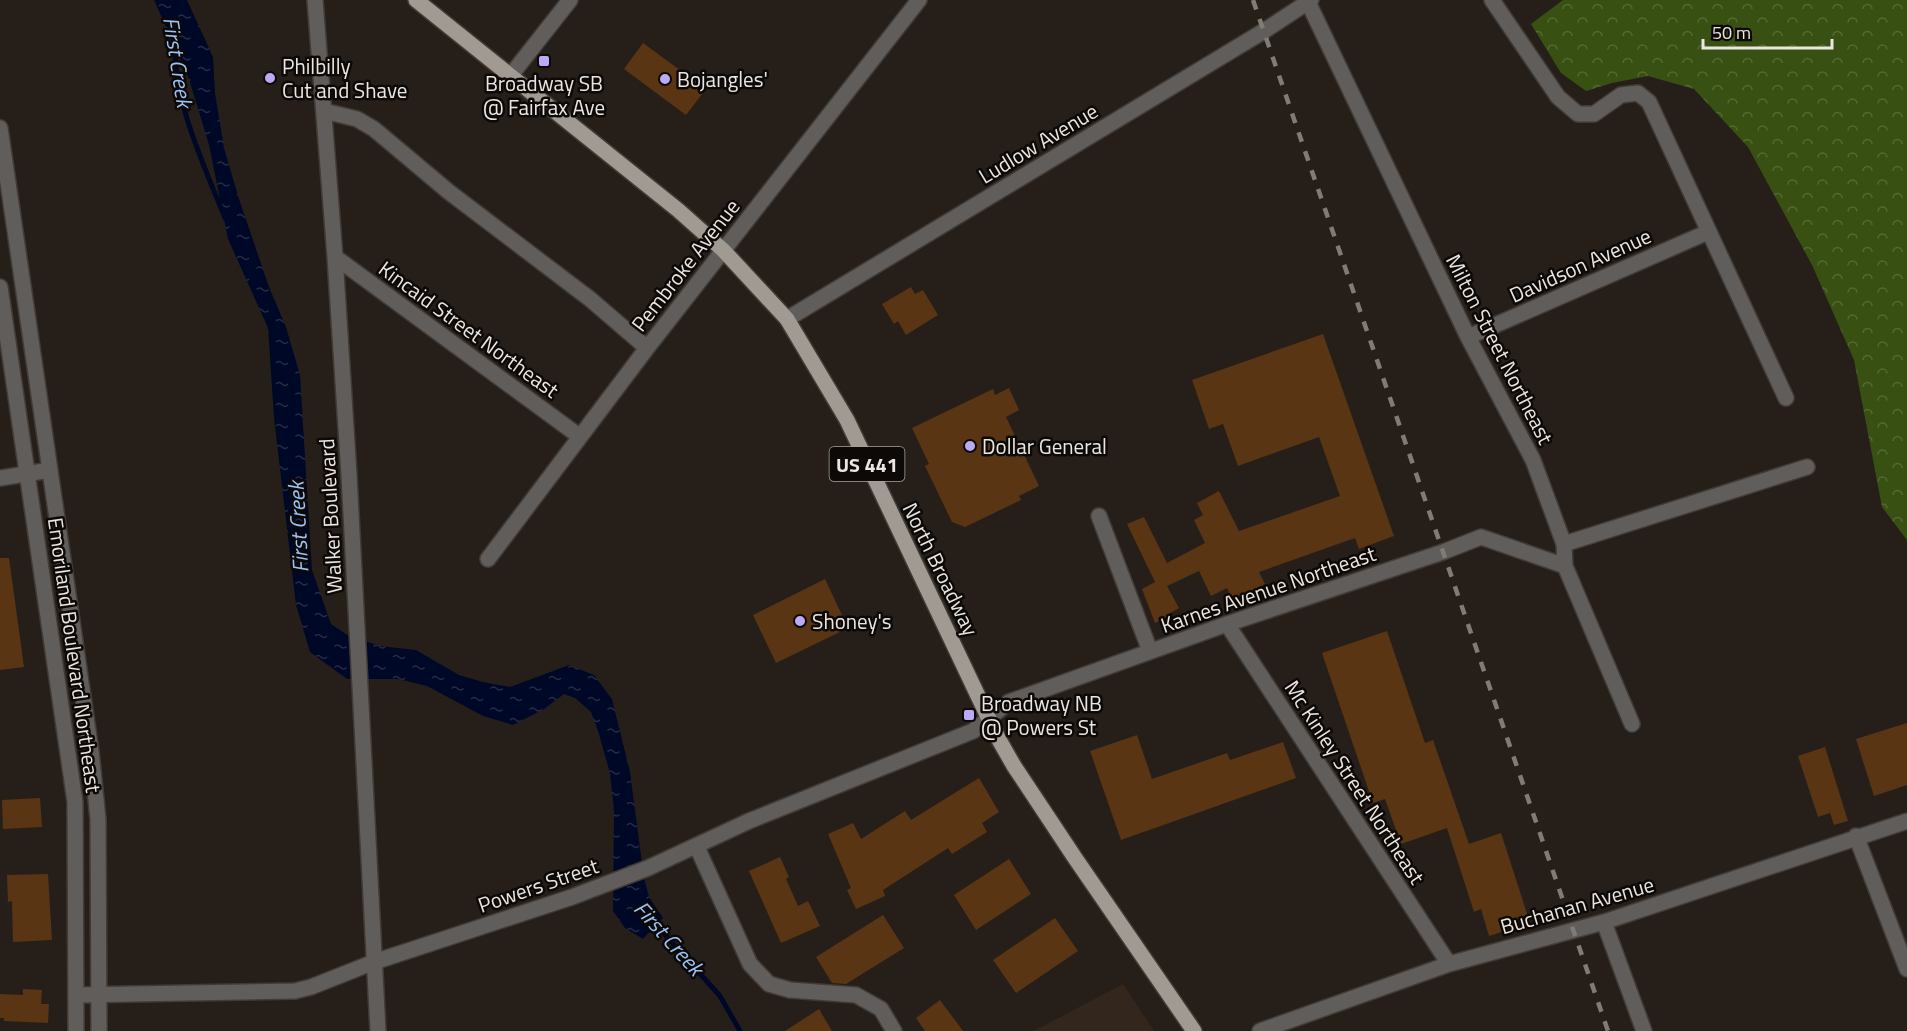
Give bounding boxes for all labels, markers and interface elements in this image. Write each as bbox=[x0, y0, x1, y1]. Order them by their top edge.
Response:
scale bar bbox=[1703, 12, 1832, 50]
water label: First Creek bbox=[154, 14, 202, 112]
text: 50 m bbox=[1712, 19, 1751, 46]
place label: Philbilly Cut and Shave bbox=[282, 50, 407, 106]
marker: Broadway SB @ Fairfax Ave bbox=[537, 54, 551, 68]
place label: Bojangles' bbox=[677, 63, 768, 95]
place label: Broadway SB @ Fairfax Ave bbox=[483, 67, 605, 123]
marker: Philbilly Cut and Shave bbox=[263, 71, 277, 85]
marker: Bojangles' bbox=[658, 72, 672, 86]
street label: Ludlow Avenue bbox=[972, 95, 1104, 191]
street label: Pembroke Avenue bbox=[623, 192, 747, 338]
street label: Davidson Avenue bbox=[1504, 219, 1656, 311]
street label: Milton Street Northeast bbox=[1438, 248, 1562, 450]
street label: Kincaid Street Northeast bbox=[372, 253, 566, 406]
place label: Dollar General bbox=[982, 430, 1107, 462]
street label: Walker Boulevard bbox=[310, 438, 350, 594]
marker: Dollar General bbox=[963, 439, 977, 453]
road number: US 441 bbox=[830, 447, 904, 481]
water label: First Creek bbox=[279, 478, 317, 573]
street label: North Broadway bbox=[895, 497, 987, 641]
street label: Emoriland Boulevard Northeast bbox=[40, 515, 110, 795]
street label: Karnes Avenue Northeast bbox=[1156, 537, 1380, 641]
place label: Shoney's bbox=[812, 605, 892, 637]
marker: Shoney's bbox=[793, 614, 807, 628]
street label: Mc Kinley Street Northeast bbox=[1277, 674, 1433, 891]
place label: Broadway NB @ Powers St bbox=[981, 687, 1102, 743]
marker: Broadway NB @ Powers St bbox=[962, 708, 976, 722]
street label: Powers Street bbox=[473, 849, 603, 921]
street label: Buchanan Avenue bbox=[1496, 868, 1658, 942]
water label: First Creek bbox=[626, 893, 714, 985]

